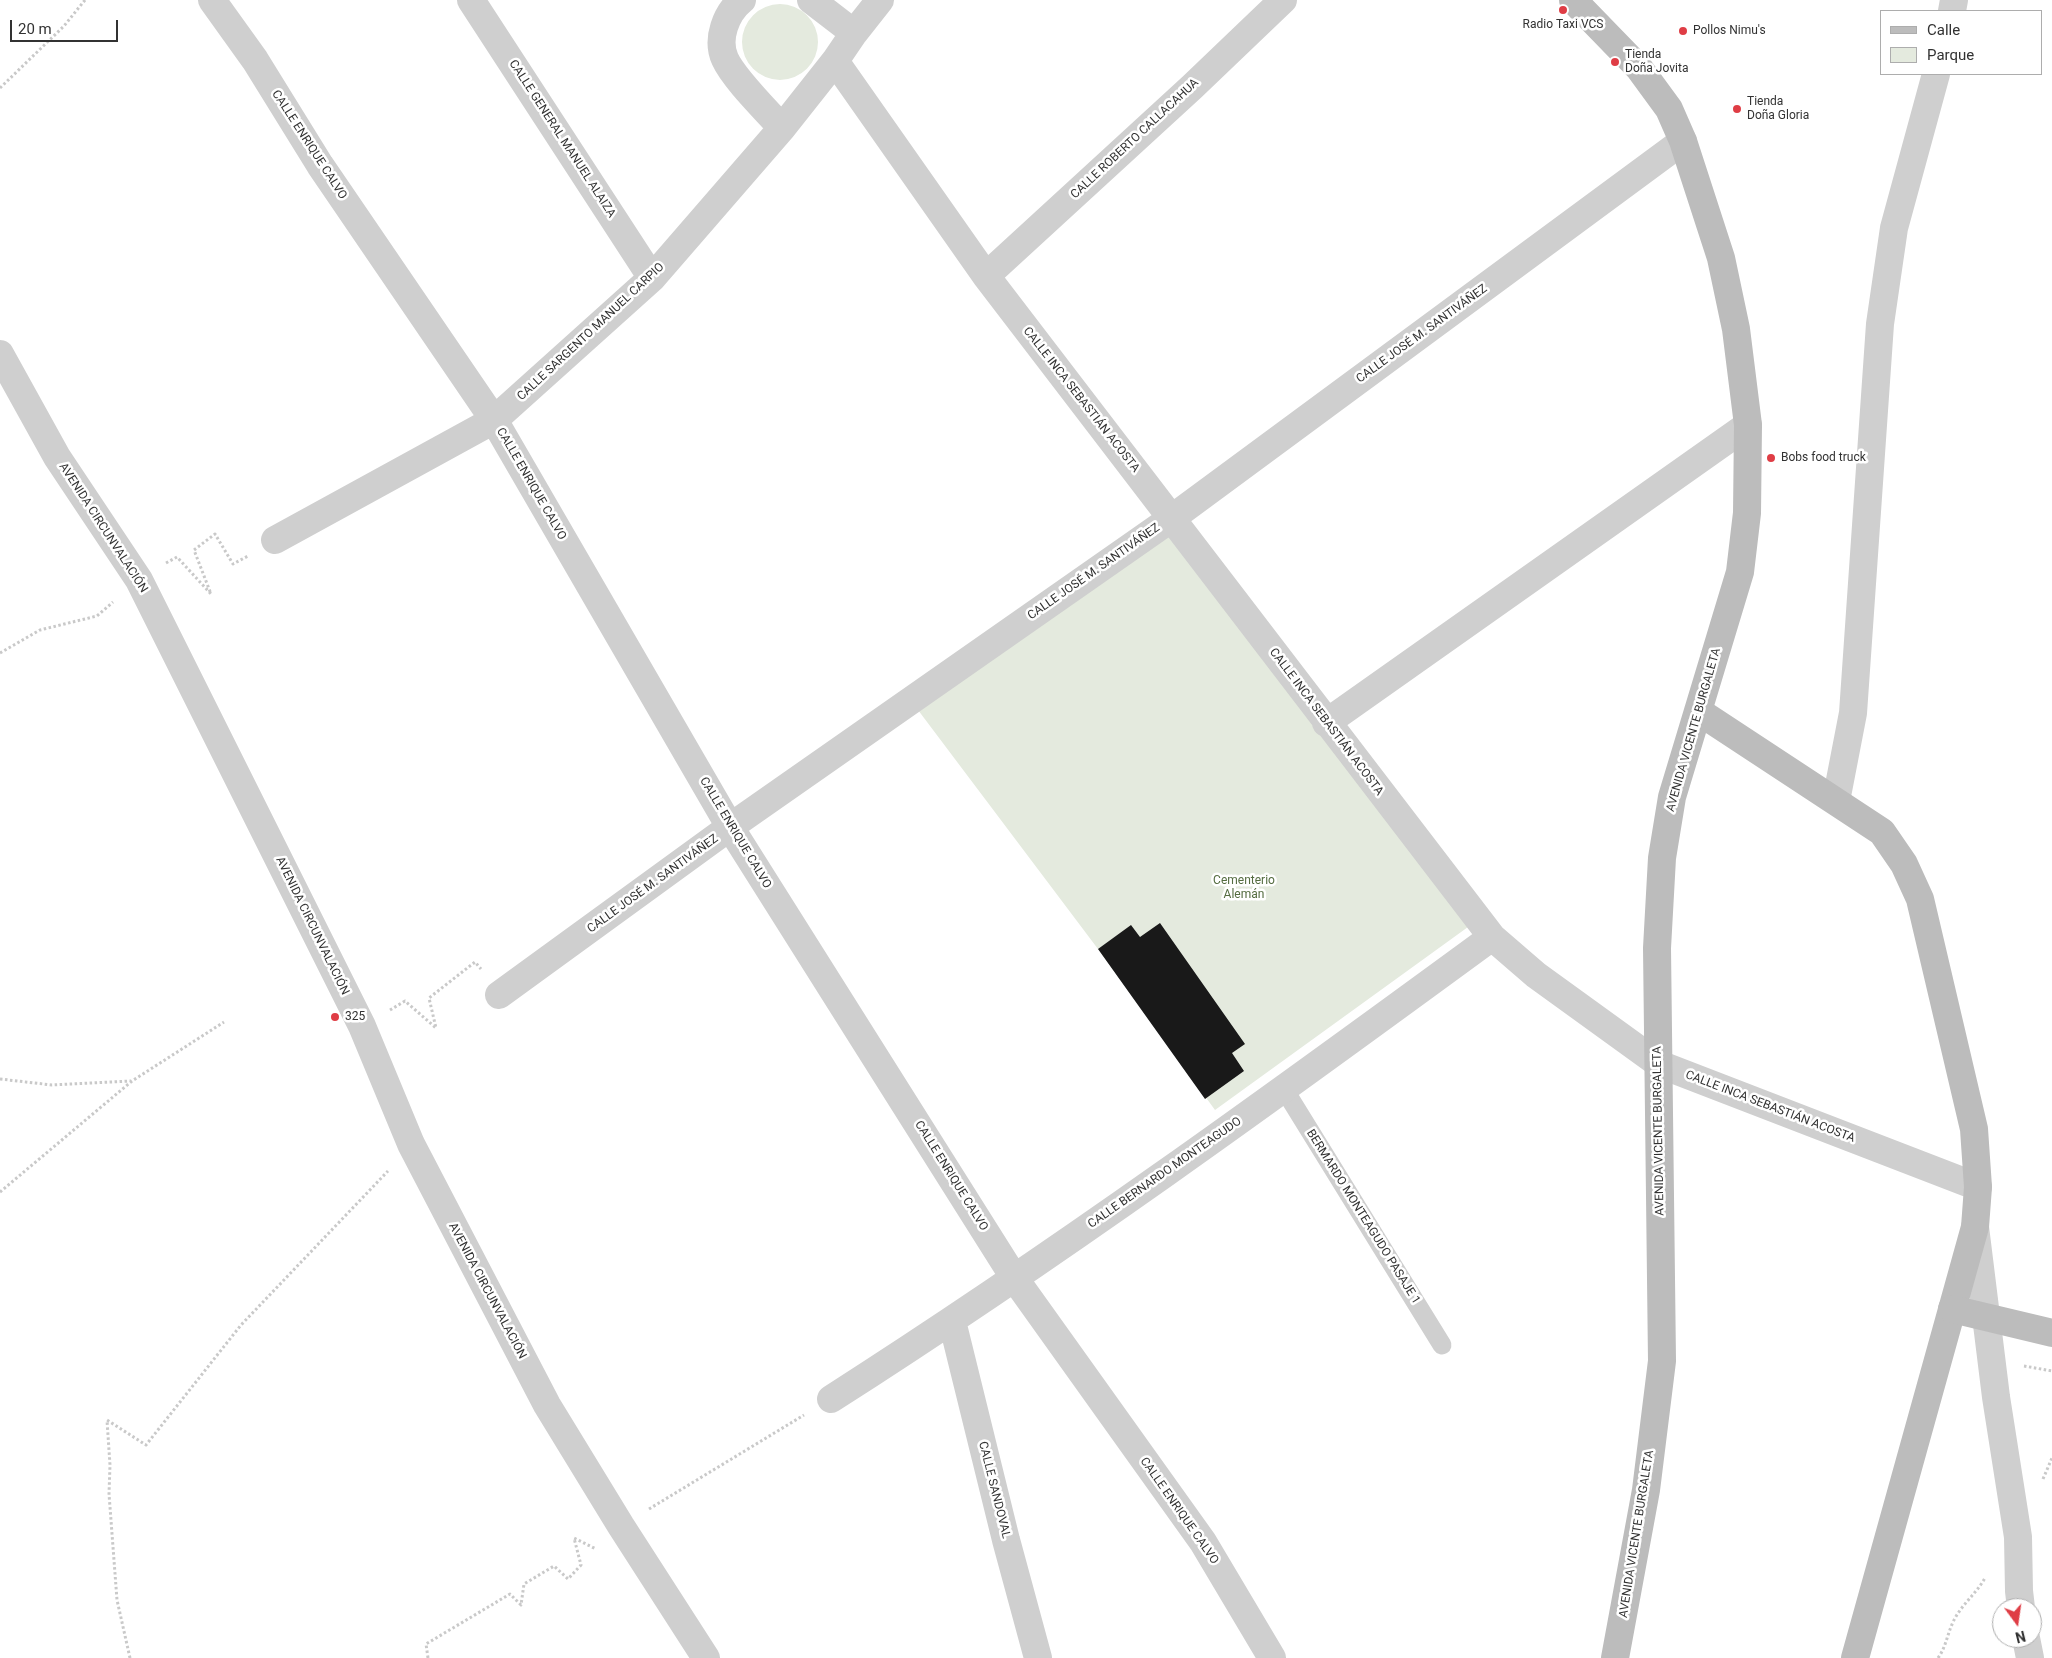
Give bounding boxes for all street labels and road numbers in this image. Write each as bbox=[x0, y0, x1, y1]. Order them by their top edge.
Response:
street label: CALLE GENERAL MANUEL ALAIZA bbox=[506, 58, 618, 220]
street label: CALLE ROBERTO CALLACAHUA bbox=[1068, 76, 1202, 202]
street label: CALLE ENRIQUE CALVO bbox=[268, 88, 350, 202]
street label: CALLE SARGENTO MANUEL CARPIO bbox=[515, 260, 667, 404]
street label: CALLE JOSÉ M. SANTIVÁÑEZ bbox=[1354, 282, 1490, 386]
street label: CALLE INCA SEBASTIÁN ACOSTA bbox=[1020, 324, 1142, 476]
street label: CALLE ENRIQUE CALVO bbox=[493, 425, 569, 543]
street label: AVENIDA CIRCUNVALACIÓN bbox=[56, 460, 150, 596]
street label: CALLE JOSÉ M. SANTIVÁÑEZ bbox=[1025, 521, 1163, 623]
street label: CALLE INCA SEBASTIÁN ACOSTA bbox=[1266, 646, 1386, 798]
street label: AVENIDA VICENTE BURGALETA bbox=[1664, 646, 1724, 814]
street label: CALLE ENRIQUE CALVO bbox=[696, 775, 774, 891]
street label: CALLE JOSÉ M. SANTIVÁÑEZ bbox=[585, 832, 721, 936]
street label: AVENIDA CIRCUNVALACIÓN bbox=[272, 855, 352, 997]
street label: AVENIDA VICENTE BURGALETA bbox=[1650, 1046, 1668, 1216]
street label: CALLE INCA SEBASTIÁN ACOSTA bbox=[1683, 1068, 1857, 1146]
street label: CALLE BERNARDO MONTEAGUDO bbox=[1086, 1114, 1244, 1232]
street label: CALLE ENRIQUE CALVO bbox=[911, 1118, 991, 1234]
street label: BERMARDO MONTEAGUDO PASAJE 1 bbox=[1303, 1127, 1423, 1307]
street label: AVENIDA CIRCUNVALACIÓN bbox=[445, 1220, 529, 1362]
street label: CALLE SANDOVAL bbox=[975, 1440, 1013, 1540]
street label: AVENIDA VICENTE BURGALETA bbox=[1617, 1449, 1657, 1619]
street label: CALLE ENRIQUE CALVO bbox=[1137, 1455, 1221, 1567]

